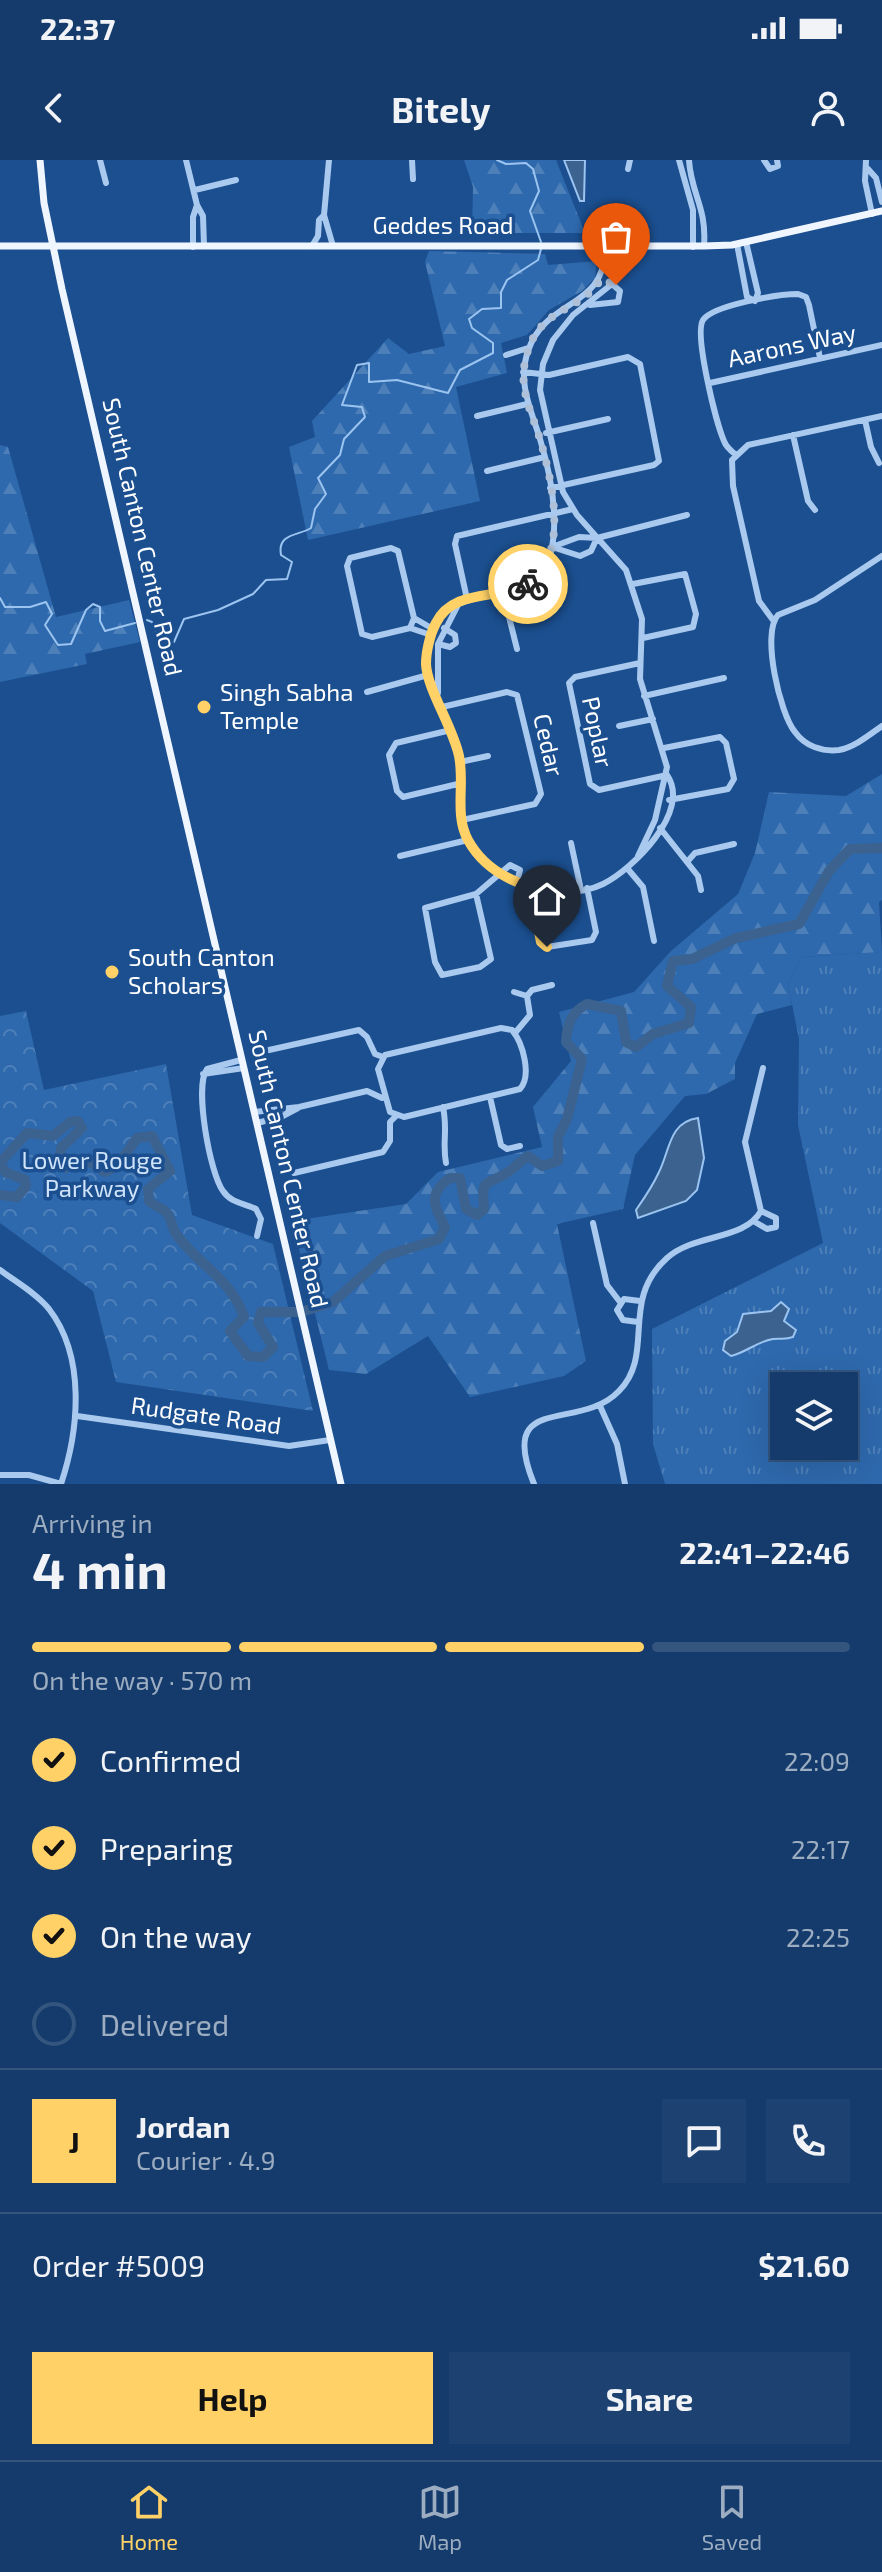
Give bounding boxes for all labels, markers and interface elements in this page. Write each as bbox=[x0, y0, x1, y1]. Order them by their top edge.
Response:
text: 22:37 bbox=[40, 10, 115, 46]
icon: back bbox=[32, 86, 76, 130]
icon: person bbox=[806, 86, 850, 130]
text: Bitely bbox=[391, 87, 491, 130]
pin bbox=[582, 203, 650, 285]
street label: Geddes Road bbox=[372, 210, 514, 239]
icon: bag bbox=[594, 215, 638, 259]
street label: Aarons Way bbox=[725, 317, 859, 372]
street label: South Canton Center Road bbox=[97, 395, 190, 678]
courier bbox=[488, 544, 568, 624]
icon: bike bbox=[506, 562, 550, 606]
place label: Singh Sabha Temple bbox=[220, 677, 354, 734]
street label: Poplar bbox=[577, 694, 620, 770]
marker: Singh Sabha Temple bbox=[195, 698, 213, 716]
street label: Cedar bbox=[528, 711, 571, 779]
pin bbox=[513, 865, 581, 947]
icon: home bbox=[525, 877, 569, 921]
place label: South Canton Scholars bbox=[128, 942, 275, 999]
marker: South Canton Scholars bbox=[103, 963, 121, 981]
street label: South Canton Center Road bbox=[243, 1027, 336, 1310]
park label: Lower Rouge Parkway bbox=[21, 1145, 163, 1202]
map controls bbox=[770, 1372, 858, 1460]
button: layers bbox=[770, 1372, 858, 1460]
street label: Rudgate Road bbox=[129, 1390, 283, 1439]
text: Arriving in bbox=[32, 1507, 153, 1538]
text: 22:41–22:46 bbox=[679, 1534, 850, 1570]
text: 4 min bbox=[32, 1537, 168, 1599]
text: On the way · 570 m bbox=[32, 1664, 252, 1695]
icon: check bbox=[32, 1738, 76, 1782]
text: Confirmed bbox=[100, 1742, 241, 1778]
text: 22:09 bbox=[784, 1745, 850, 1776]
icon: check bbox=[32, 1826, 76, 1870]
text: Preparing bbox=[100, 1830, 233, 1866]
text: 22:17 bbox=[791, 1833, 850, 1864]
icon: check bbox=[32, 1914, 76, 1958]
text: On the way bbox=[100, 1918, 252, 1954]
text: 22:25 bbox=[786, 1921, 850, 1952]
text: Delivered bbox=[100, 2006, 229, 2042]
button: chat bbox=[662, 2099, 746, 2183]
button: phone bbox=[766, 2099, 850, 2183]
text: Jordan bbox=[136, 2108, 231, 2144]
text: J bbox=[68, 2123, 80, 2159]
text: Courier · 4.9 bbox=[136, 2144, 276, 2175]
text: Order #5009 bbox=[32, 2247, 205, 2283]
text: $21.60 bbox=[758, 2247, 850, 2283]
button: Help bbox=[32, 2352, 433, 2444]
button: Share bbox=[449, 2352, 850, 2444]
tab: Home bbox=[120, 2480, 178, 2554]
tab: Map bbox=[418, 2480, 462, 2554]
tab: Saved bbox=[702, 2480, 762, 2554]

